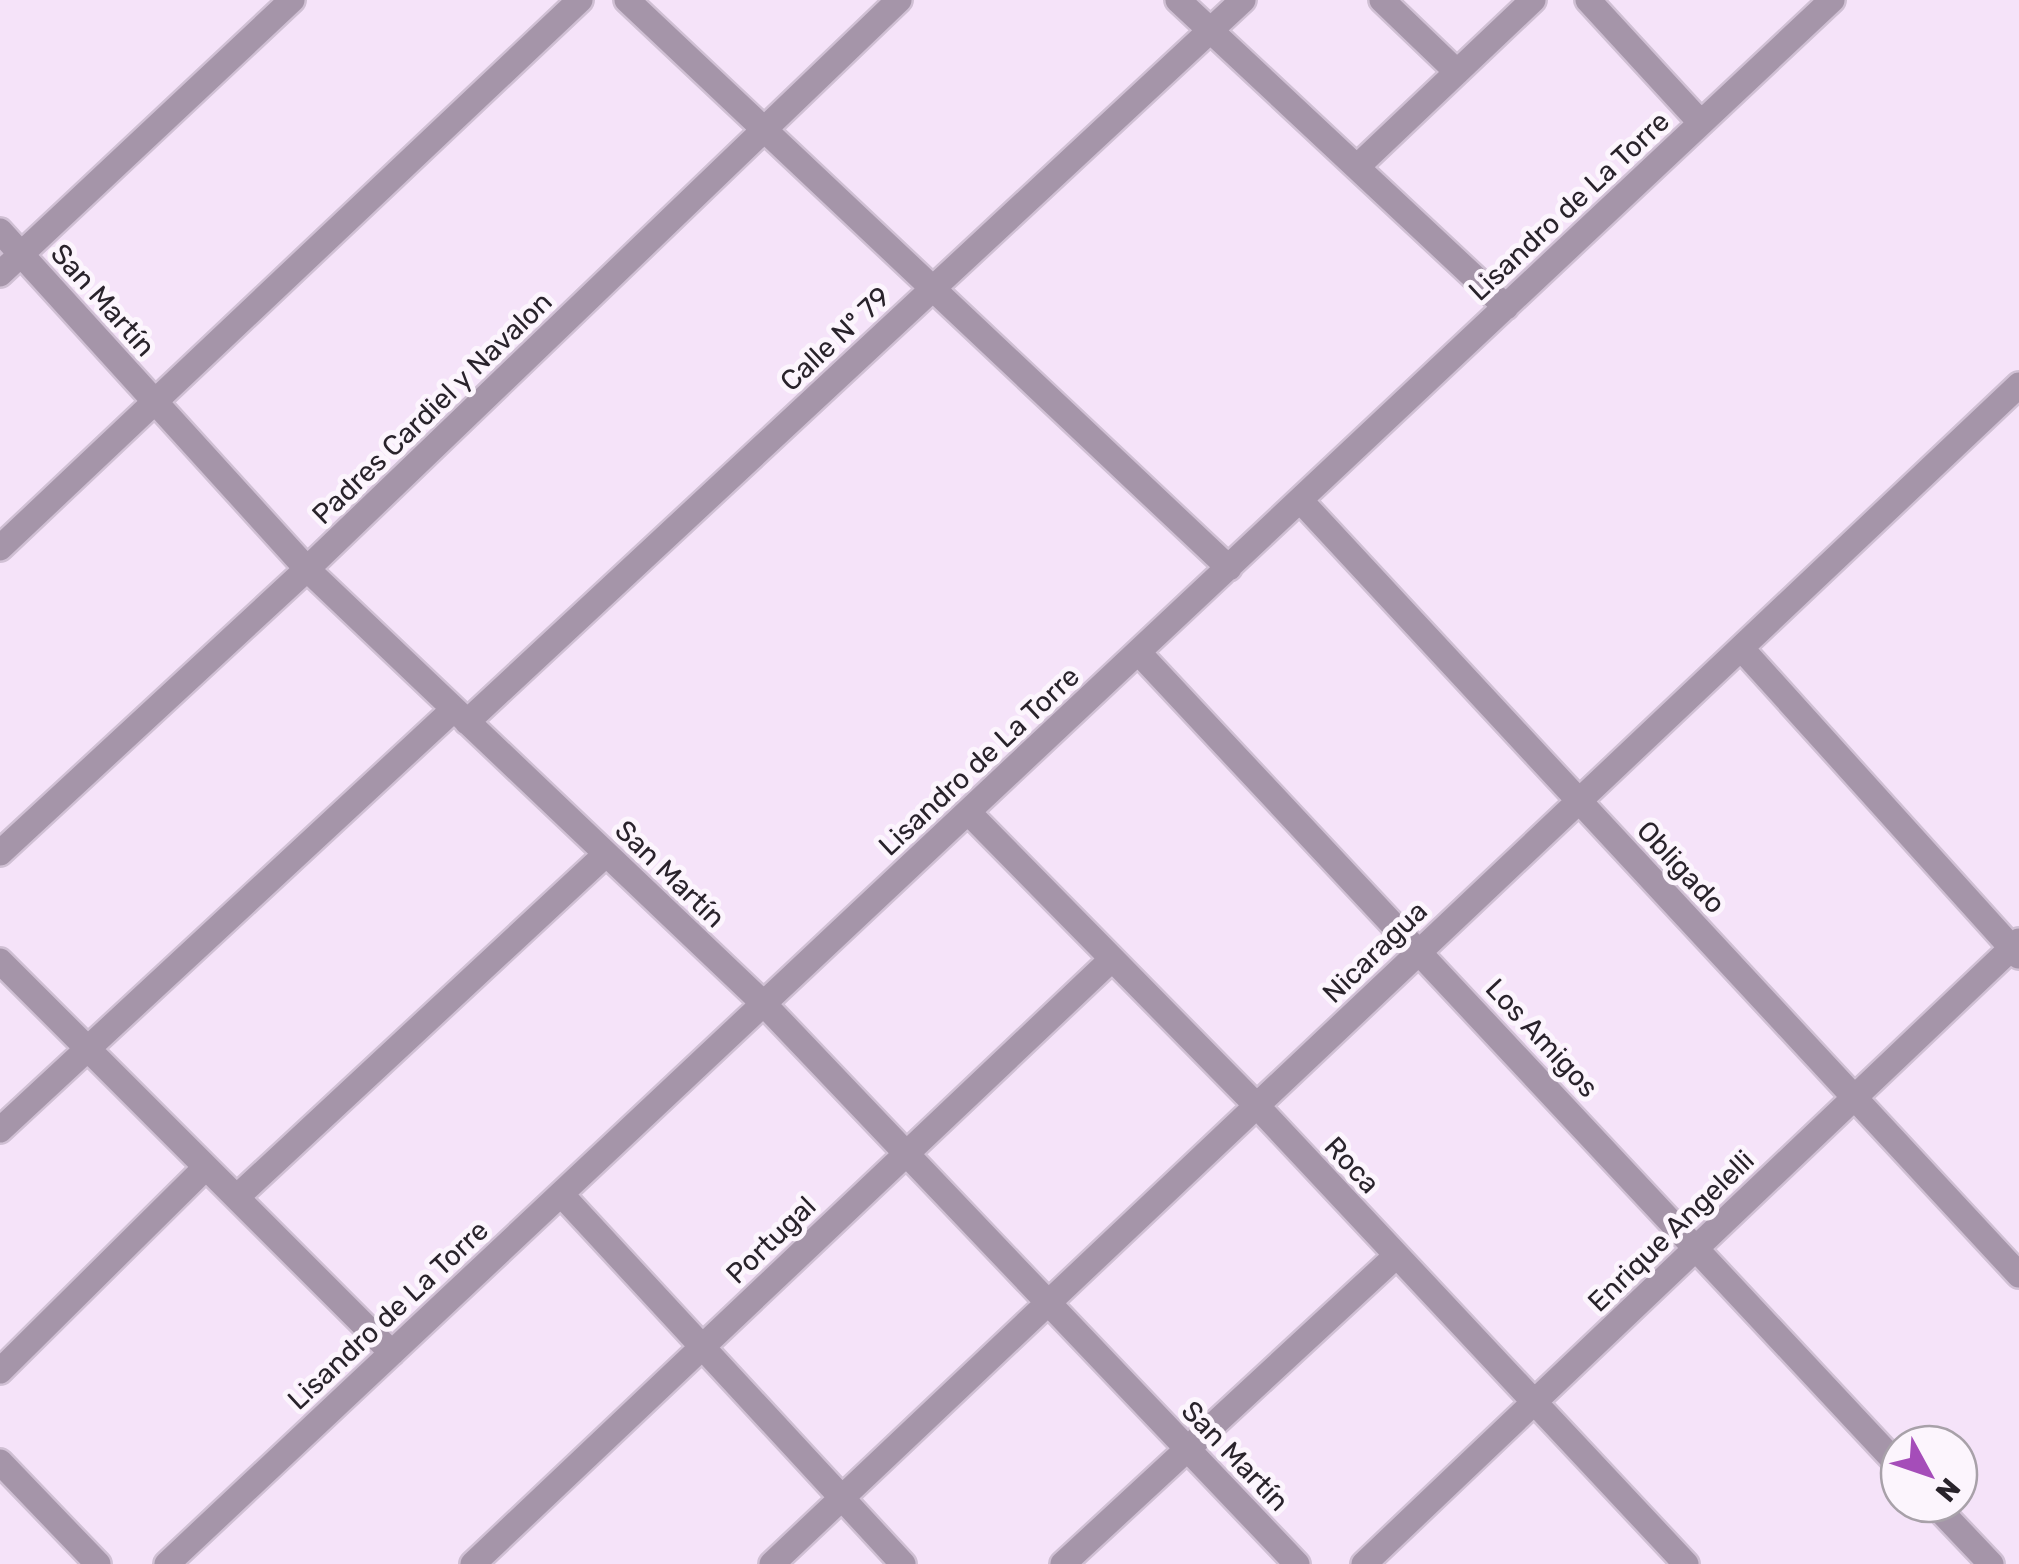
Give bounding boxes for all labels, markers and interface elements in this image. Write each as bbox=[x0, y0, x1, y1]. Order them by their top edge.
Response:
street label: Lisandro de La Torre bbox=[1462, 105, 1676, 307]
street label: San Martín bbox=[44, 237, 162, 363]
street label: Calle Nº 79 bbox=[773, 280, 897, 398]
street label: Padres Cardiel y Navalon bbox=[305, 285, 559, 531]
street label: Lisandro de La Torre bbox=[872, 660, 1086, 862]
street label: San Martín bbox=[608, 814, 732, 934]
street label: Obligado bbox=[1630, 814, 1732, 920]
street label: Nicaragua bbox=[1316, 894, 1434, 1010]
street label: Los Amigos bbox=[1479, 972, 1605, 1104]
street label: Roca bbox=[1318, 1130, 1386, 1200]
street label: Enrique Angelelli bbox=[1581, 1144, 1761, 1318]
street label: Portugal bbox=[720, 1189, 822, 1291]
street label: Lisandro de La Torre bbox=[281, 1214, 495, 1416]
street label: San Martín bbox=[1175, 1394, 1295, 1518]
north arrow bbox=[1879, 1424, 1979, 1524]
text: N bbox=[1929, 1471, 1967, 1508]

